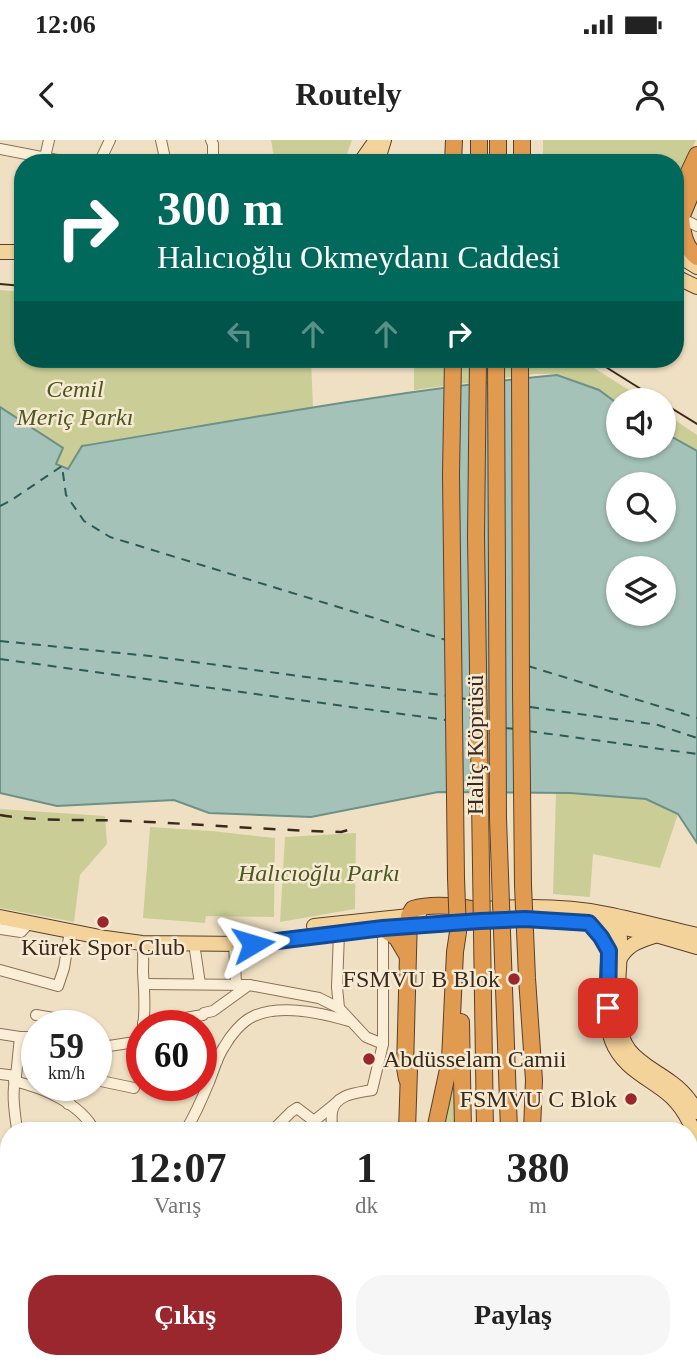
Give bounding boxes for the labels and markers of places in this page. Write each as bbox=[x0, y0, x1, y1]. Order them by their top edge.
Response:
marker: Kürek Spor Club bbox=[95, 914, 111, 930]
place label: Kürek Spor Club bbox=[21, 934, 185, 960]
place label: FSMVU B Blok bbox=[343, 966, 500, 992]
marker: FSMVU B Blok bbox=[506, 971, 522, 987]
pin bbox=[578, 978, 638, 1038]
place label: Abdüsselam Camii bbox=[383, 1046, 567, 1072]
marker: Abdüsselam Camii bbox=[361, 1051, 377, 1067]
place label: FSMVU C Blok bbox=[460, 1086, 617, 1112]
marker: FSMVU C Blok bbox=[623, 1091, 639, 1107]

